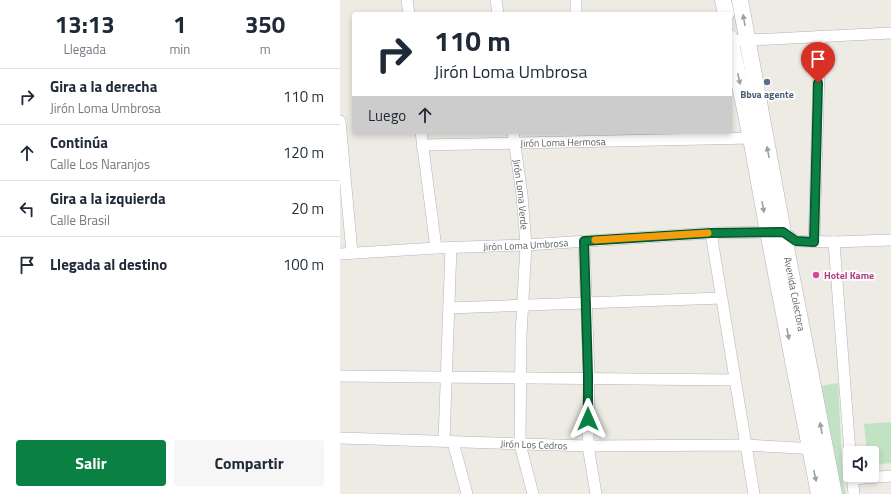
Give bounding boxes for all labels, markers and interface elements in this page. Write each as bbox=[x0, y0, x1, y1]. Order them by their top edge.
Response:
text: 13:13 bbox=[55, 6, 115, 42]
text: 1 bbox=[173, 6, 187, 42]
text: 350 bbox=[245, 6, 285, 42]
one-way arrow bbox=[741, 14, 747, 26]
text: 110 m bbox=[434, 19, 511, 62]
icon: right bbox=[368, 28, 420, 80]
text: Llegada bbox=[64, 39, 106, 59]
text: min bbox=[169, 39, 190, 59]
text: m bbox=[260, 39, 271, 59]
pin bbox=[801, 42, 835, 83]
icon: arrive bbox=[807, 48, 829, 70]
text: Jirón Loma Umbrosa bbox=[434, 58, 587, 85]
one-way arrow bbox=[736, 73, 742, 85]
text: Gira a la derecha bbox=[50, 75, 157, 98]
marker: Bbva agente bbox=[762, 77, 772, 87]
text: 110 m bbox=[283, 85, 324, 108]
icon: right bbox=[16, 86, 38, 108]
place label: Bbva agente bbox=[740, 87, 794, 102]
text: Jirón Loma Umbrosa bbox=[50, 98, 161, 118]
text: Luego bbox=[368, 104, 406, 127]
icon: ahead bbox=[414, 104, 436, 126]
text: Continúa bbox=[50, 131, 108, 154]
street label: Jirón Loma Hermosa bbox=[520, 134, 606, 151]
text: 120 m bbox=[283, 141, 324, 164]
icon: ahead bbox=[16, 142, 38, 164]
one-way arrow bbox=[765, 146, 771, 159]
text: Calle Los Naranjos bbox=[50, 154, 150, 174]
street label: Jirón Loma Verde bbox=[509, 158, 532, 230]
text: Gira a la izquierda bbox=[50, 187, 166, 210]
text: 20 m bbox=[291, 197, 324, 220]
icon: left bbox=[16, 198, 38, 220]
one-way arrow bbox=[761, 200, 767, 213]
text: Calle Brasil bbox=[50, 210, 110, 230]
street label: Jirón Loma Umbrosa bbox=[483, 235, 569, 254]
text: Llegada al destino bbox=[50, 253, 167, 276]
text: 100 m bbox=[283, 253, 324, 276]
icon: arrive bbox=[16, 254, 38, 276]
street label: Avenida Colectora bbox=[780, 256, 809, 332]
place label: Hotel Kame bbox=[824, 268, 874, 283]
marker: Hotel Kame bbox=[811, 270, 821, 280]
one-way arrow bbox=[785, 328, 791, 340]
position arrow bbox=[567, 398, 609, 440]
one-way arrow bbox=[817, 422, 823, 434]
street label: Jirón Los Cedros bbox=[500, 436, 568, 453]
button: Salir bbox=[16, 440, 166, 486]
button: Compartir bbox=[174, 440, 324, 486]
map controls bbox=[843, 446, 879, 482]
button: sound bbox=[843, 446, 879, 482]
one-way arrow bbox=[813, 469, 819, 482]

